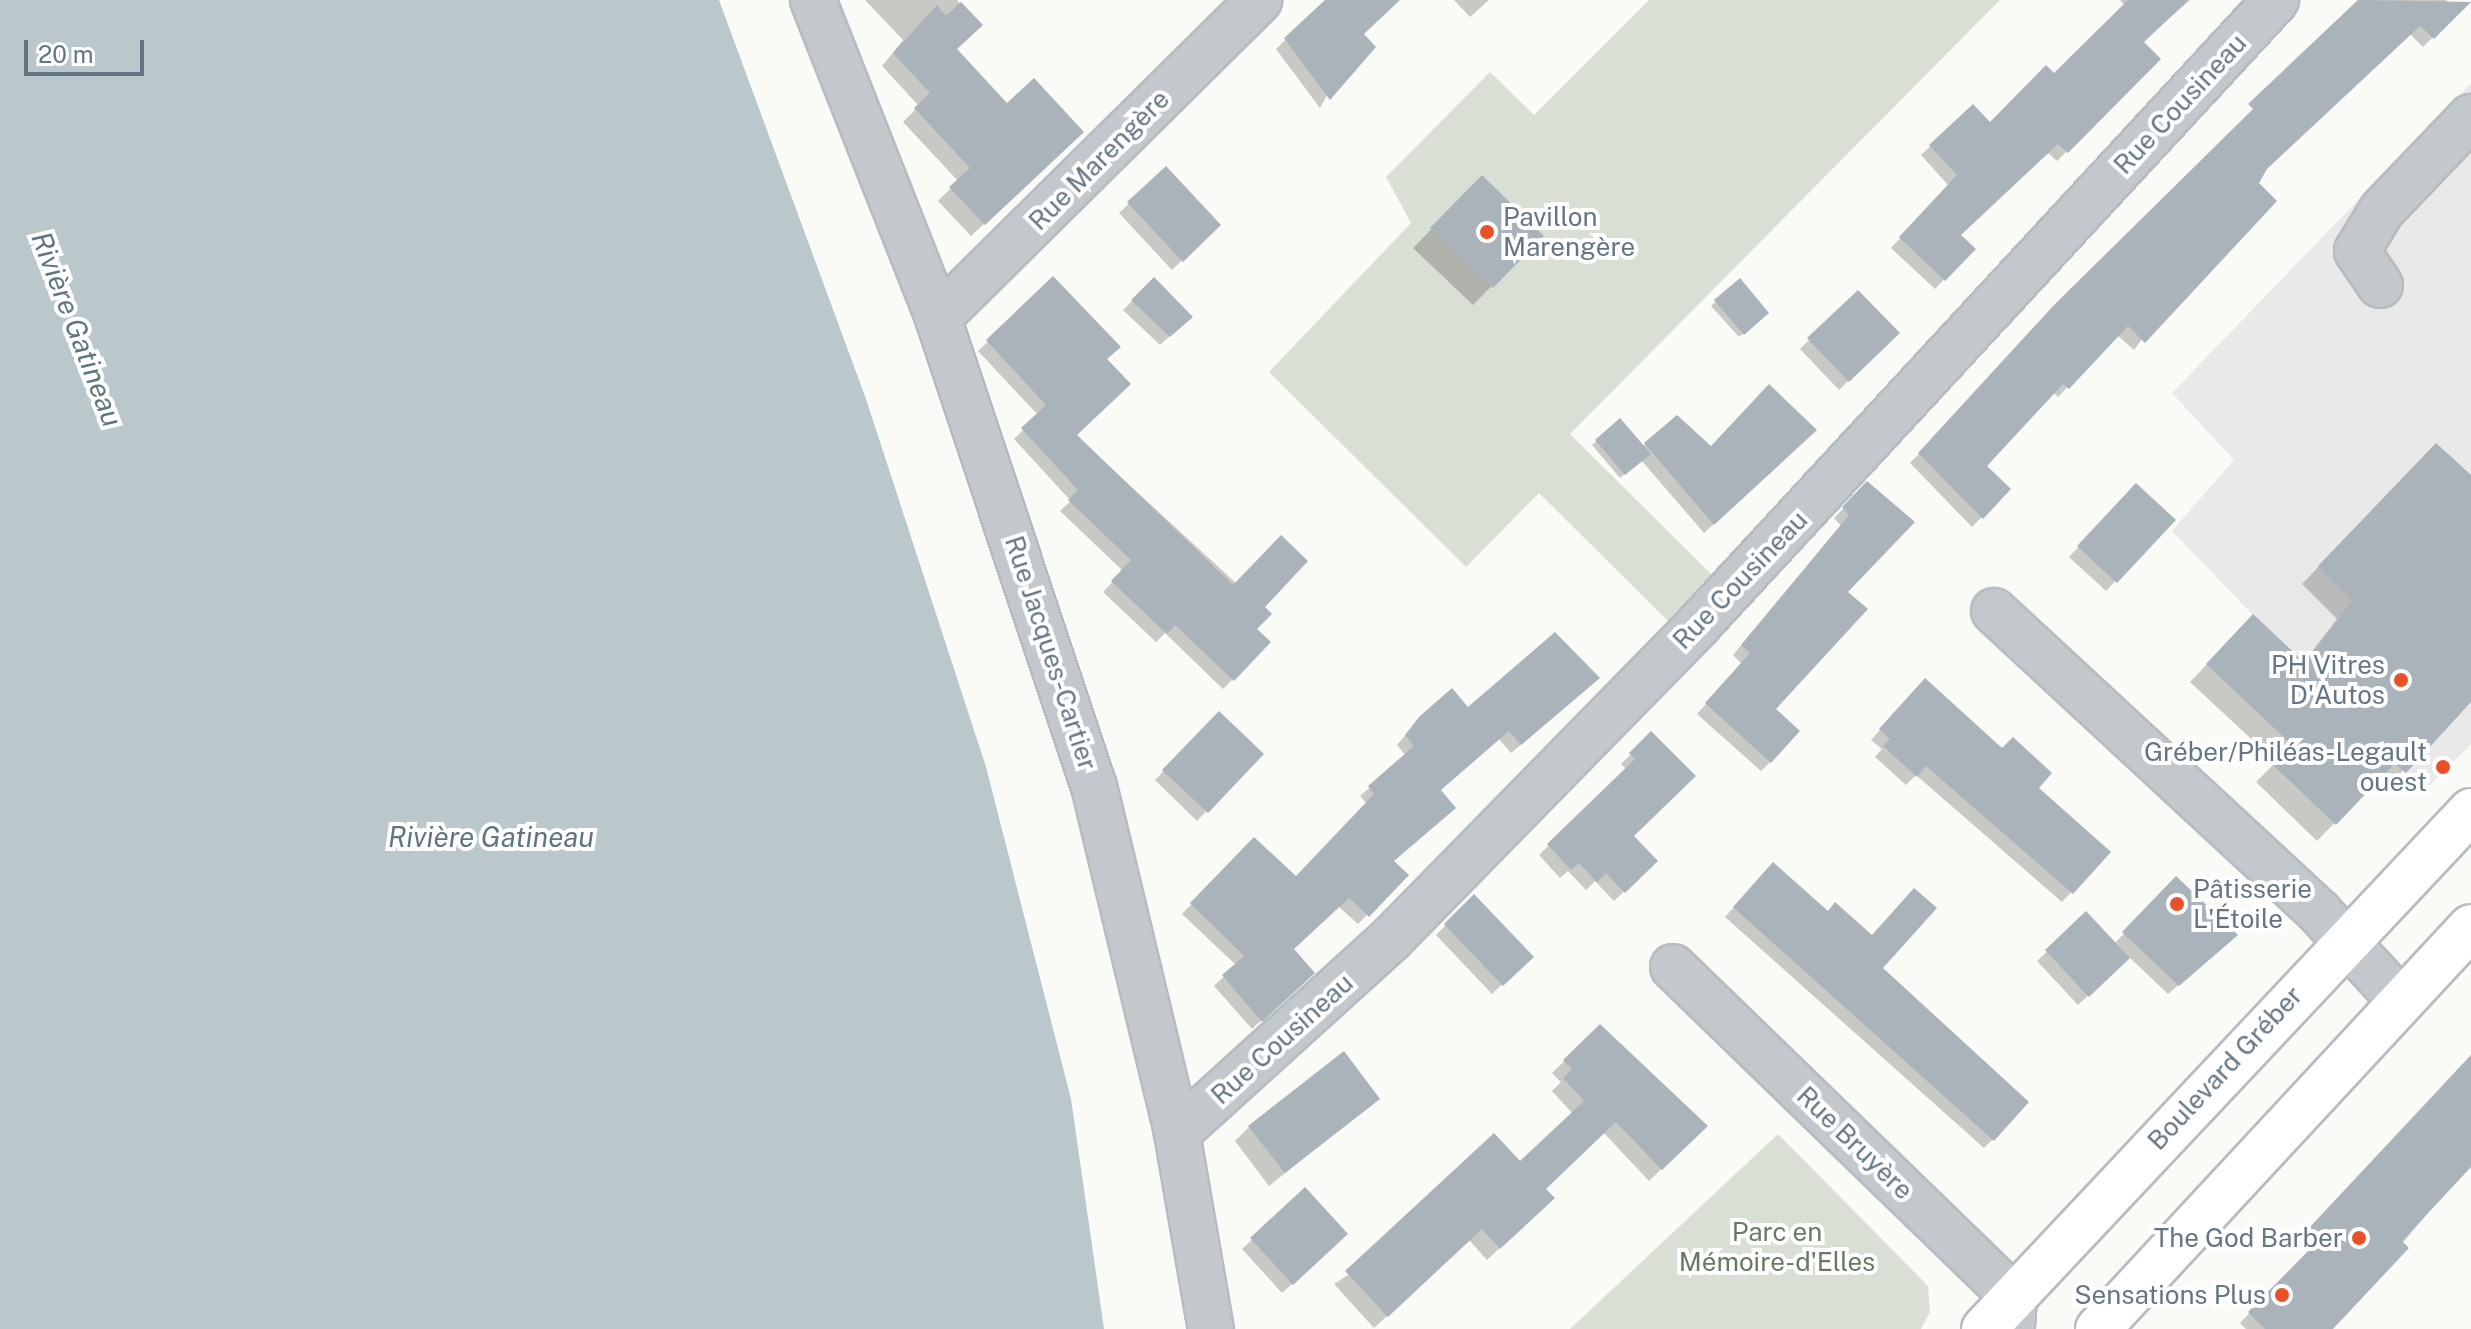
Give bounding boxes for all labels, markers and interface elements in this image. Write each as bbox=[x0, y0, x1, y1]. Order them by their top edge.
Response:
scale bar bbox=[28, 24, 148, 74]
street label: Rue Cousineau bbox=[2107, 28, 2253, 180]
text: 20 m bbox=[38, 40, 94, 68]
street label: Rue Marengère bbox=[1022, 83, 1176, 237]
place label: Pavillon Marengère bbox=[1503, 201, 1635, 262]
marker: Pavillon Marengère bbox=[1478, 223, 1496, 241]
water label: Rivière Gatineau bbox=[24, 227, 130, 431]
street label: Rue Cousineau bbox=[1666, 504, 1814, 656]
street label: Rue Jacques-Cartier bbox=[998, 532, 1104, 774]
place label: PH Vitres D'Autos bbox=[2270, 649, 2385, 710]
marker: PH Vitres D'Autos bbox=[2392, 671, 2410, 689]
place label: Gréber/Philéas-Legault ouest bbox=[2144, 736, 2427, 798]
marker: Gréber/Philéas-Legault ouest bbox=[2434, 758, 2452, 776]
water label: Rivière Gatineau bbox=[388, 820, 594, 854]
place label: Pâtisserie L'Étoile bbox=[2193, 873, 2312, 934]
marker: Pâtisserie L'Étoile bbox=[2168, 895, 2186, 913]
street label: Rue Cousineau bbox=[1205, 967, 1359, 1111]
street label: Boulevard Gréber bbox=[2141, 980, 2309, 1156]
street label: Rue Bruyère bbox=[1790, 1080, 1920, 1206]
park label: Parc en Mémoire-d'Elles bbox=[1679, 1216, 1875, 1278]
place label: The God Barber bbox=[2154, 1222, 2343, 1254]
marker: The God Barber bbox=[2350, 1229, 2368, 1247]
place label: Sensations Plus bbox=[2074, 1279, 2266, 1311]
marker: Sensations Plus bbox=[2273, 1286, 2291, 1304]

